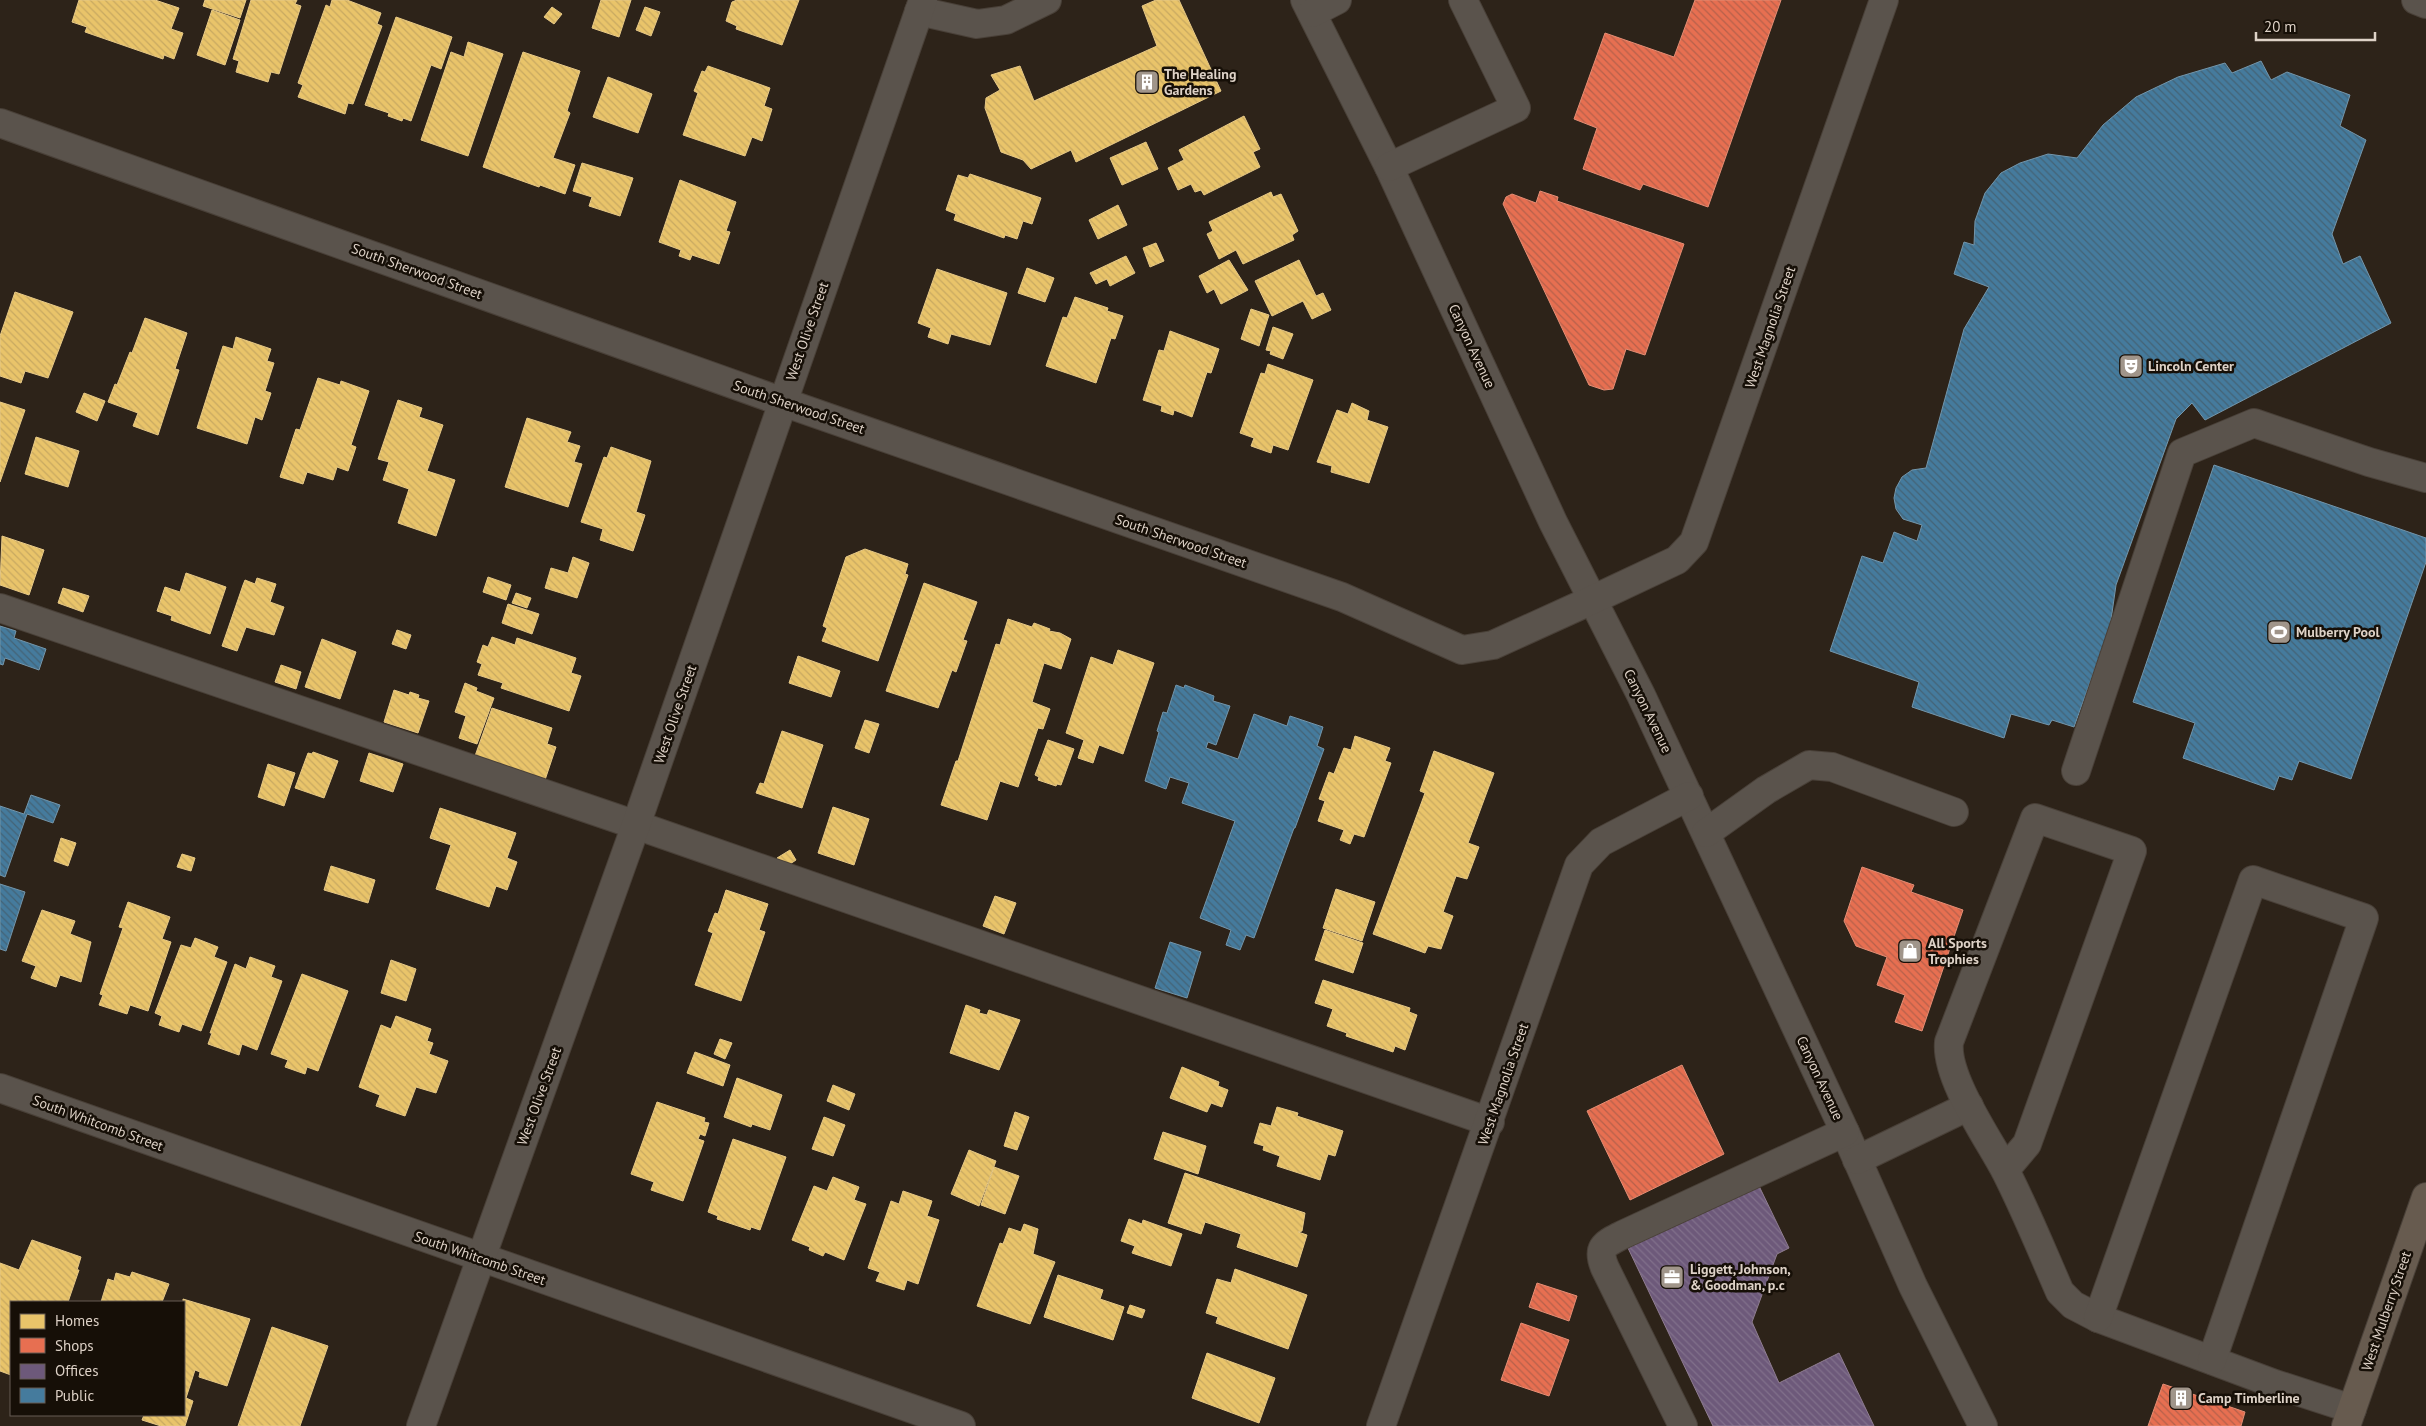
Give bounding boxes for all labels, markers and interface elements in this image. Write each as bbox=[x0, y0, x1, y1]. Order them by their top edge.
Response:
scale bar bbox=[2256, 10, 2375, 42]
text: 20 m bbox=[2264, 17, 2297, 36]
place label: The Healing Gardens bbox=[1164, 65, 1236, 99]
building icon: The Healing Gardens bbox=[1134, 69, 1160, 95]
street label: South Sherwood Street bbox=[349, 239, 485, 303]
street label: West Magnolia Street bbox=[1741, 264, 1799, 390]
street label: West Olive Street bbox=[782, 279, 832, 383]
street label: Canyon Avenue bbox=[1445, 301, 1499, 391]
theatre icon: Lincoln Center bbox=[2118, 353, 2144, 379]
place label: Lincoln Center bbox=[2148, 357, 2234, 375]
street label: South Sherwood Street bbox=[731, 376, 867, 438]
street label: South Sherwood Street bbox=[1113, 510, 1249, 572]
sports icon: Mulberry Pool bbox=[2266, 619, 2292, 645]
place label: Mulberry Pool bbox=[2296, 623, 2381, 641]
street label: West Olive Street bbox=[650, 662, 700, 766]
street label: Canyon Avenue bbox=[1620, 666, 1676, 756]
place label: All Sports Trophies bbox=[1928, 934, 1987, 968]
shop icon: All Sports Trophies bbox=[1897, 938, 1923, 964]
street label: West Magnolia Street bbox=[1474, 1021, 1532, 1147]
street label: Canyon Avenue bbox=[1793, 1033, 1847, 1123]
street label: West Olive Street bbox=[513, 1044, 565, 1148]
street label: South Whitcomb Street bbox=[30, 1091, 166, 1155]
street label: South Whitcomb Street bbox=[412, 1227, 548, 1289]
street label: West Mulberry Street bbox=[2357, 1249, 2415, 1373]
place label: Liggett, Johnson, & Goodman, p.c bbox=[1690, 1260, 1791, 1294]
office icon: Liggett, Johnson, & Goodman, p.c bbox=[1659, 1264, 1685, 1290]
legend bbox=[10, 1301, 185, 1416]
text: Homes bbox=[55, 1311, 99, 1330]
text: Shops bbox=[55, 1336, 94, 1355]
text: Offices bbox=[55, 1361, 99, 1380]
building icon: Camp Timberline bbox=[2168, 1385, 2194, 1411]
text: Public bbox=[55, 1386, 94, 1405]
place label: Camp Timberline bbox=[2198, 1389, 2300, 1407]

